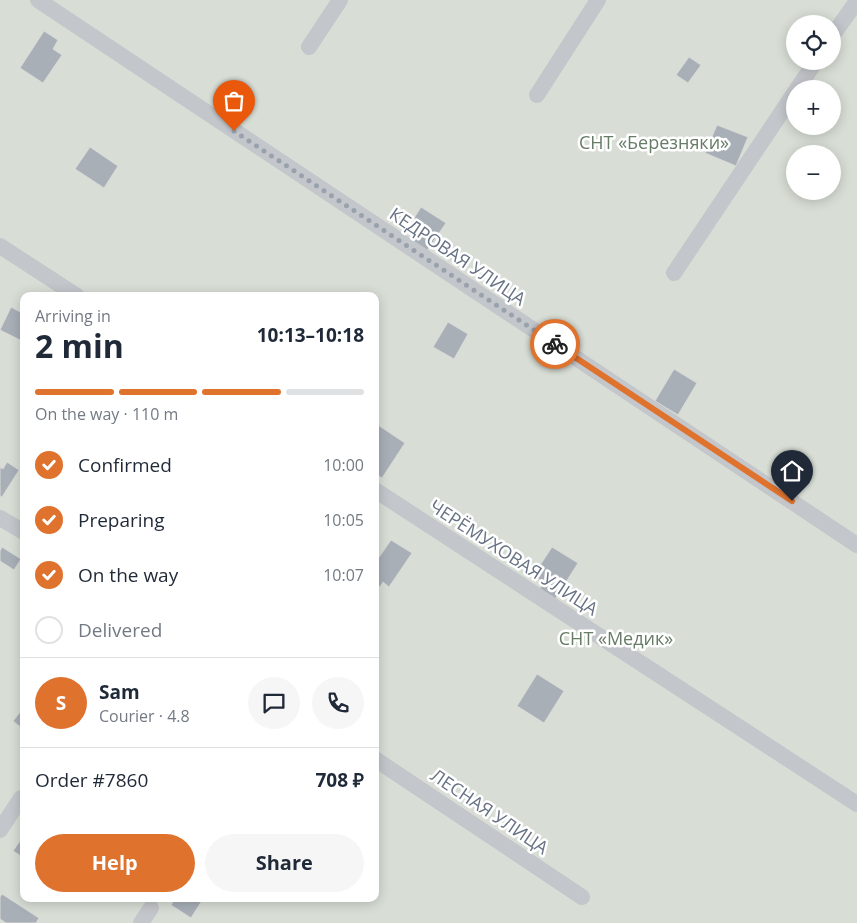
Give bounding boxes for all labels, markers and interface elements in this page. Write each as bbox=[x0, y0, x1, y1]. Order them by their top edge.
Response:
map controls bbox=[786, 15, 841, 200]
button: locate bbox=[786, 15, 841, 70]
pin bbox=[213, 80, 255, 131]
button: + bbox=[786, 80, 841, 135]
icon: bag bbox=[220, 87, 248, 115]
park label: СНТ «Березняки» bbox=[579, 130, 729, 154]
button: − bbox=[786, 145, 841, 200]
street label: КЕДРОВАЯ УЛИЦА bbox=[385, 202, 531, 311]
text: Arriving in bbox=[35, 305, 111, 327]
courier bbox=[530, 319, 580, 369]
text: 10:13–10:18 bbox=[257, 322, 364, 348]
text: 2 min bbox=[35, 324, 124, 367]
icon: bike bbox=[541, 330, 569, 358]
text: On the way · 110 m bbox=[35, 403, 178, 425]
pin bbox=[771, 450, 813, 501]
icon: check bbox=[35, 451, 63, 479]
text: Confirmed bbox=[78, 452, 172, 478]
text: 10:00 bbox=[323, 454, 364, 476]
icon: home bbox=[778, 457, 806, 485]
street label: ЧЕРЁМУХОВАЯ УЛИЦА bbox=[425, 494, 603, 621]
icon: check bbox=[35, 506, 63, 534]
text: Preparing bbox=[78, 507, 165, 533]
text: 10:05 bbox=[323, 509, 364, 531]
icon: check bbox=[35, 561, 63, 589]
text: On the way bbox=[78, 562, 178, 588]
text: 10:07 bbox=[323, 564, 364, 586]
text: Delivered bbox=[78, 617, 162, 643]
park label: СНТ «Медик» bbox=[559, 626, 673, 650]
button: chat bbox=[248, 677, 300, 729]
button: phone bbox=[312, 677, 364, 729]
text: Sam bbox=[99, 679, 140, 705]
text: S bbox=[56, 690, 66, 716]
text: Courier · 4.8 bbox=[99, 705, 190, 727]
street label: ЛЕСНАЯ УЛИЦА bbox=[427, 763, 554, 860]
text: Order #7860 bbox=[35, 767, 148, 793]
text: 708 ₽ bbox=[315, 767, 364, 793]
button: Help bbox=[35, 834, 195, 892]
button: Share bbox=[205, 834, 364, 892]

